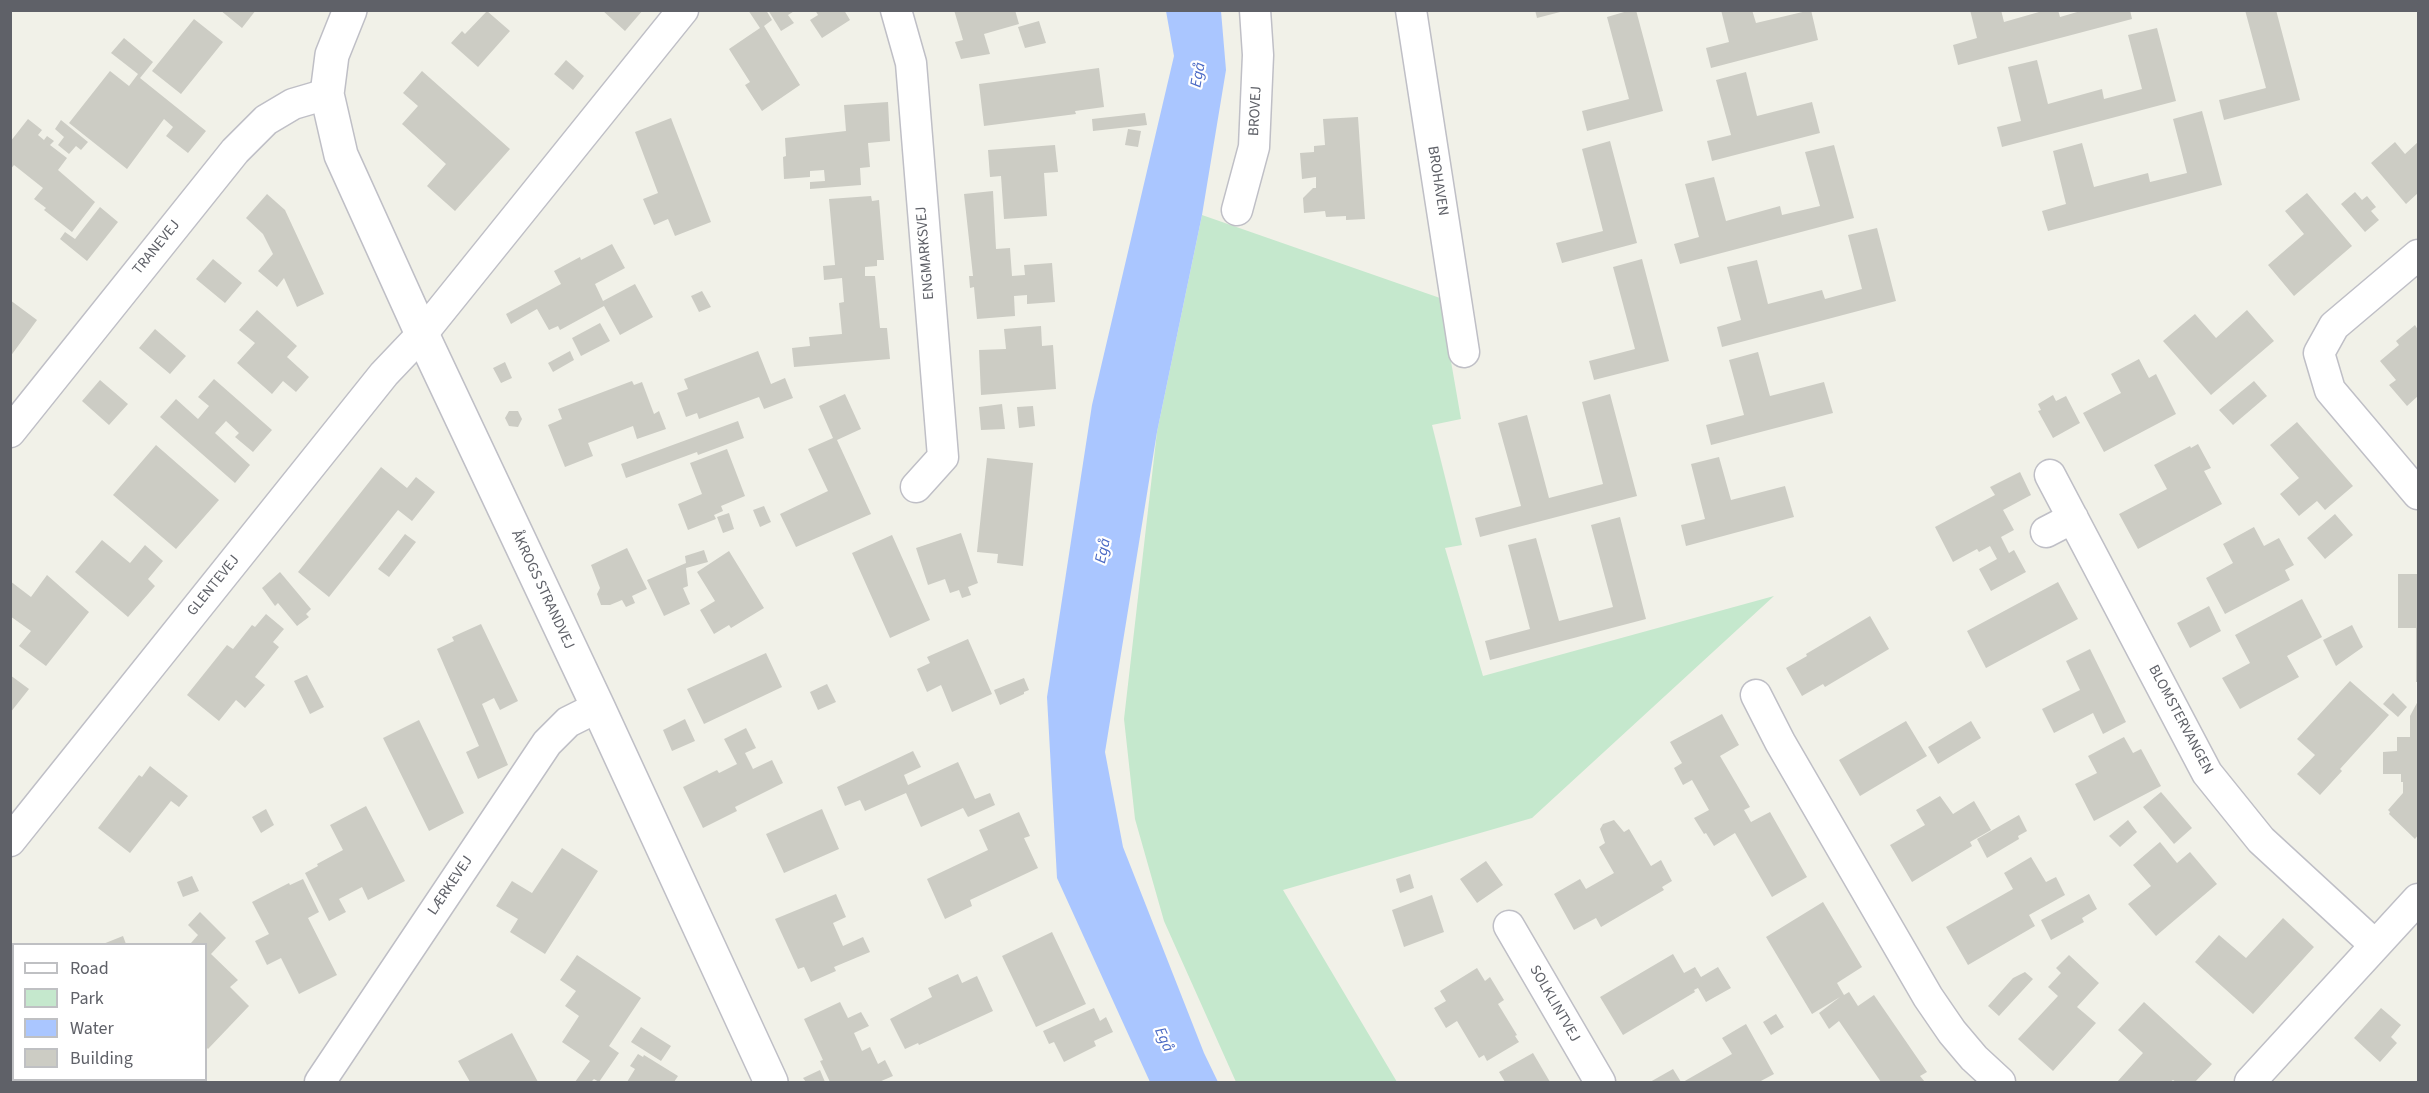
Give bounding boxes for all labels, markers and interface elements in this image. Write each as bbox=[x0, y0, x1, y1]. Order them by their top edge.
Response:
water label: Egå bbox=[1187, 61, 1211, 89]
street label: BROVEJ bbox=[1246, 86, 1266, 136]
street label: BROHAVEN bbox=[1423, 145, 1451, 217]
street label: ENGMARKSVEJ bbox=[913, 205, 939, 301]
street label: TRANEVEJ bbox=[130, 217, 184, 279]
street label: ÅKROGS STRANDVEJ bbox=[506, 527, 578, 653]
water label: Egå bbox=[1092, 537, 1116, 565]
street label: GLENTEVEJ bbox=[184, 552, 244, 620]
street label: BLOMSTERVANGEN bbox=[2144, 662, 2216, 778]
street label: LÆRKEVEJ bbox=[425, 853, 477, 919]
legend bbox=[12, 943, 207, 1081]
text: Road bbox=[70, 956, 109, 981]
street label: SOLKLINTVEJ bbox=[1525, 962, 1583, 1046]
text: Park bbox=[70, 986, 104, 1011]
text: Water bbox=[70, 1016, 114, 1041]
water label: Egå bbox=[1149, 1025, 1177, 1055]
text: Building bbox=[70, 1046, 133, 1071]

